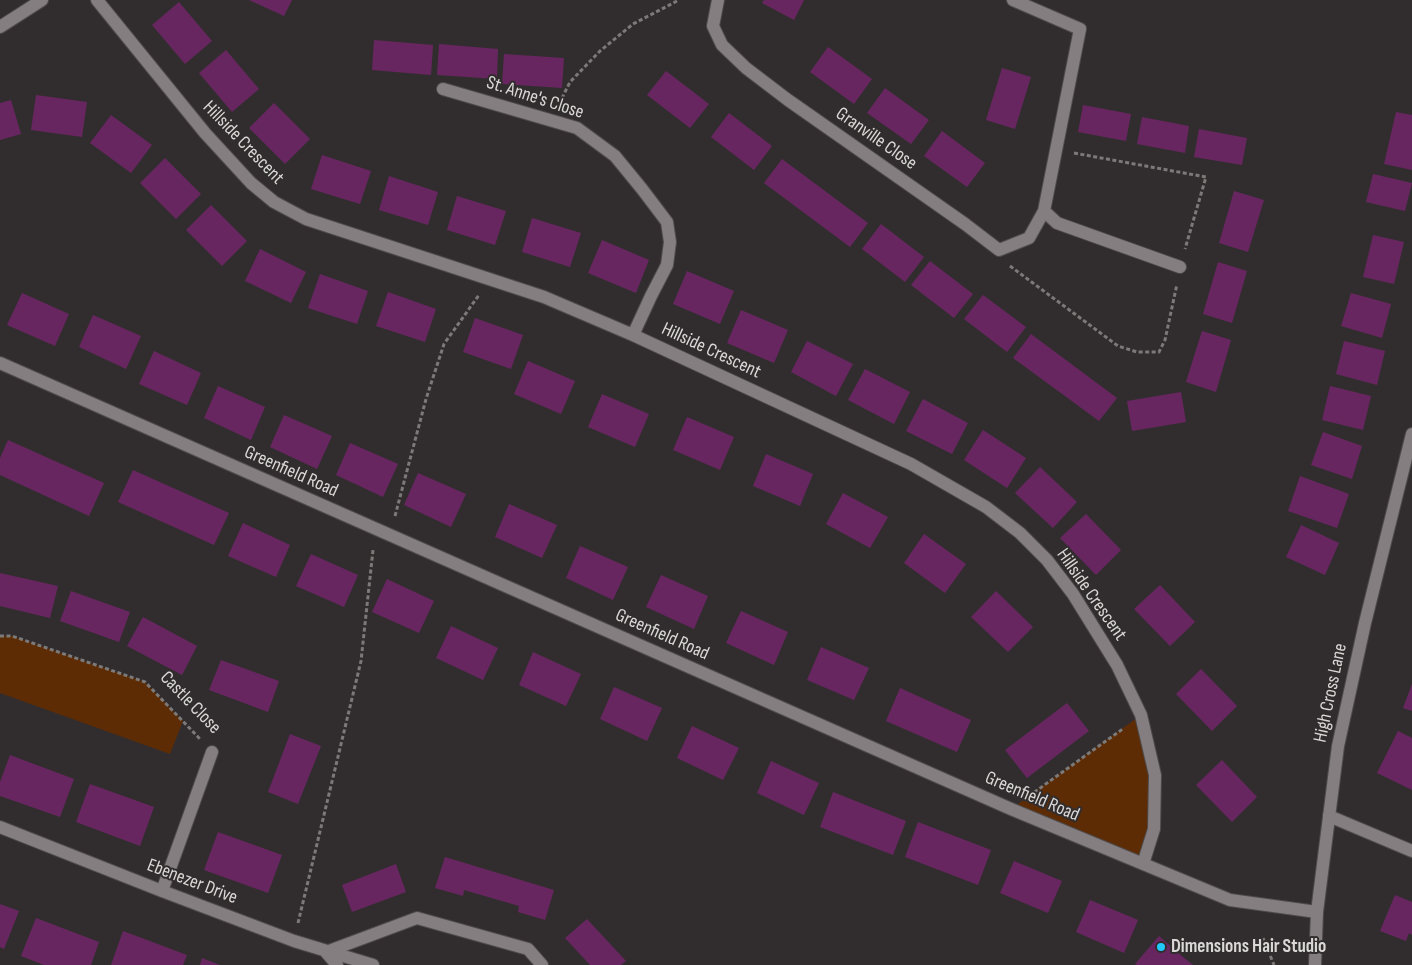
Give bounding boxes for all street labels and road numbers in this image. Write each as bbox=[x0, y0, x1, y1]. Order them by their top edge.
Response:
street label: St. Anne's Close bbox=[483, 72, 587, 124]
street label: Hillside Crescent bbox=[198, 97, 288, 189]
street label: Granville Close bbox=[831, 103, 921, 175]
street label: Hillside Crescent bbox=[658, 318, 764, 384]
street label: Greenfield Road bbox=[241, 441, 341, 503]
street label: Hillside Crescent bbox=[1051, 545, 1131, 645]
street label: Greenfield Road bbox=[612, 604, 712, 666]
street label: High Cross Lane bbox=[1309, 641, 1353, 745]
street label: Castle Close bbox=[155, 667, 225, 739]
street label: Greenfield Road bbox=[981, 767, 1083, 827]
street label: Ebenezer Drive bbox=[144, 854, 240, 910]

